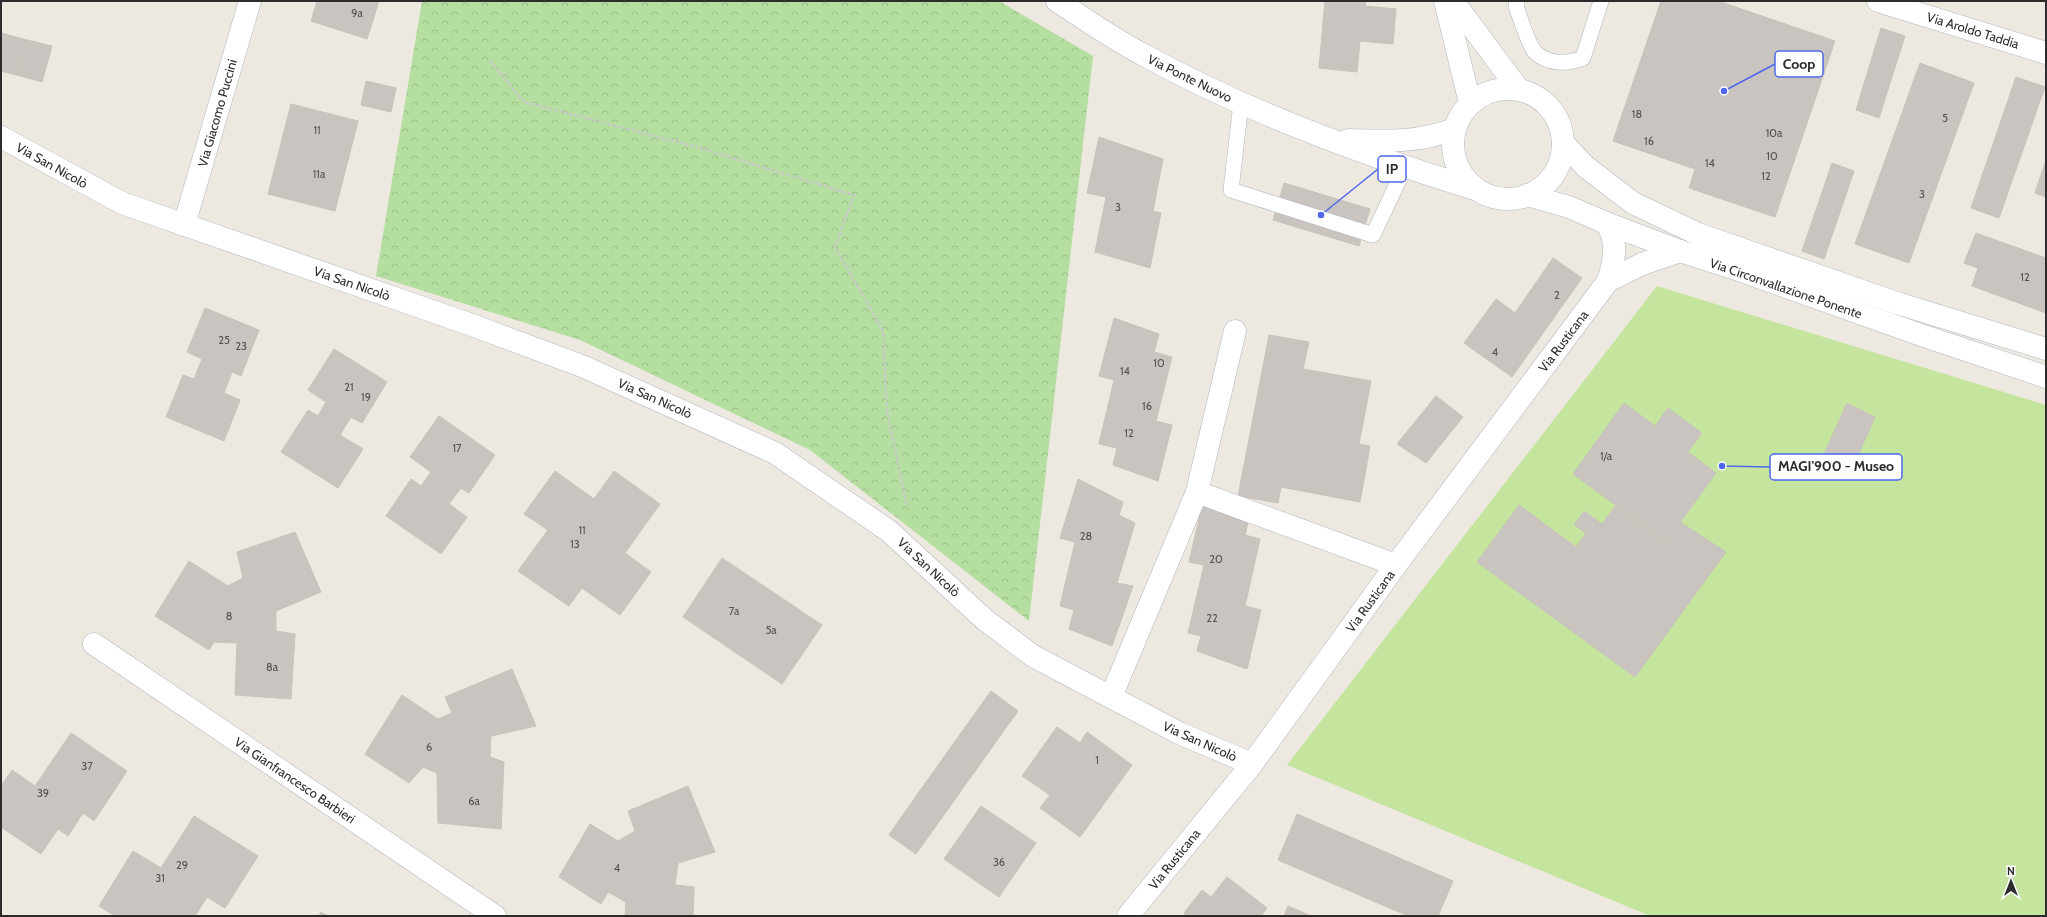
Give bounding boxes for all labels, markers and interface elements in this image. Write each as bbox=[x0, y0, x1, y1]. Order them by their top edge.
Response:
house number: 9a bbox=[351, 6, 363, 20]
street label: Via Aroldo Taddia bbox=[1925, 8, 2022, 52]
street label: Via Ponte Nuovo bbox=[1145, 51, 1235, 105]
callout: Coop bbox=[1775, 51, 1823, 77]
text: Coop bbox=[1783, 55, 1815, 73]
street label: Via Giacomo Puccini bbox=[194, 57, 240, 169]
house number: 18 bbox=[1632, 107, 1642, 121]
house number: 5 bbox=[1942, 111, 1948, 125]
house number: 11 bbox=[313, 123, 321, 137]
house number: 10a bbox=[1766, 126, 1783, 140]
house number: 16 bbox=[1644, 134, 1654, 148]
street label: Via San Nicolò bbox=[13, 139, 91, 191]
house number: 10 bbox=[1766, 149, 1778, 163]
callout: IP bbox=[1378, 156, 1406, 182]
house number: 14 bbox=[1705, 156, 1716, 170]
text: IP bbox=[1386, 160, 1399, 178]
house number: 11a bbox=[313, 167, 326, 181]
house number: 12 bbox=[1761, 169, 1771, 183]
house number: 3 bbox=[1919, 187, 1925, 201]
house number: 3 bbox=[1115, 200, 1121, 214]
street label: Via Circonvallazione Ponente bbox=[1708, 254, 1865, 322]
street label: Via San Nicolò bbox=[312, 263, 392, 303]
house number: 12 bbox=[2020, 270, 2030, 284]
house number: 2 bbox=[1554, 288, 1560, 302]
street label: Via Rusticana bbox=[1535, 306, 1592, 375]
house number: 25 bbox=[218, 333, 230, 347]
house number: 23 bbox=[235, 339, 247, 353]
house number: 4 bbox=[1492, 345, 1499, 359]
house number: 10 bbox=[1153, 356, 1165, 370]
house number: 14 bbox=[1120, 364, 1131, 378]
street label: Via San Nicolò bbox=[615, 375, 695, 421]
house number: 21 bbox=[344, 380, 354, 394]
house number: 19 bbox=[361, 390, 371, 404]
house number: 16 bbox=[1142, 399, 1152, 413]
house number: 12 bbox=[1124, 426, 1134, 440]
house number: 17 bbox=[452, 441, 462, 455]
house number: 1/a bbox=[1600, 449, 1613, 463]
callout: MAGI'900 - Museo bbox=[1770, 454, 1902, 480]
text: MAGI'900 - Museo bbox=[1778, 457, 1894, 475]
house number: 11 bbox=[578, 523, 586, 537]
house number: 28 bbox=[1080, 529, 1092, 543]
street label: Via San Nicolò bbox=[895, 534, 963, 600]
house number: 13 bbox=[570, 537, 580, 551]
house number: 20 bbox=[1209, 552, 1223, 566]
street label: Via Rusticana bbox=[1342, 566, 1398, 635]
house number: 7a bbox=[729, 604, 740, 618]
house number: 8 bbox=[226, 609, 232, 623]
house number: 22 bbox=[1206, 611, 1218, 625]
house number: 5a bbox=[765, 623, 777, 637]
house number: 8a bbox=[266, 660, 279, 674]
street label: Via San Nicolò bbox=[1160, 718, 1240, 764]
street label: Via Gianfrancesco Barbieri bbox=[231, 734, 359, 826]
house number: 6 bbox=[426, 740, 432, 754]
house number: 1 bbox=[1095, 753, 1099, 767]
house number: 37 bbox=[81, 759, 93, 773]
house number: 39 bbox=[37, 786, 49, 800]
house number: 6a bbox=[468, 794, 480, 808]
street label: Via Rusticana bbox=[1145, 825, 1204, 892]
house number: 36 bbox=[993, 855, 1005, 869]
house number: 29 bbox=[176, 858, 188, 872]
house number: 4 bbox=[614, 861, 621, 875]
north arrow bbox=[1991, 861, 2031, 901]
text: N bbox=[2007, 864, 2015, 878]
house number: 31 bbox=[155, 871, 165, 885]

